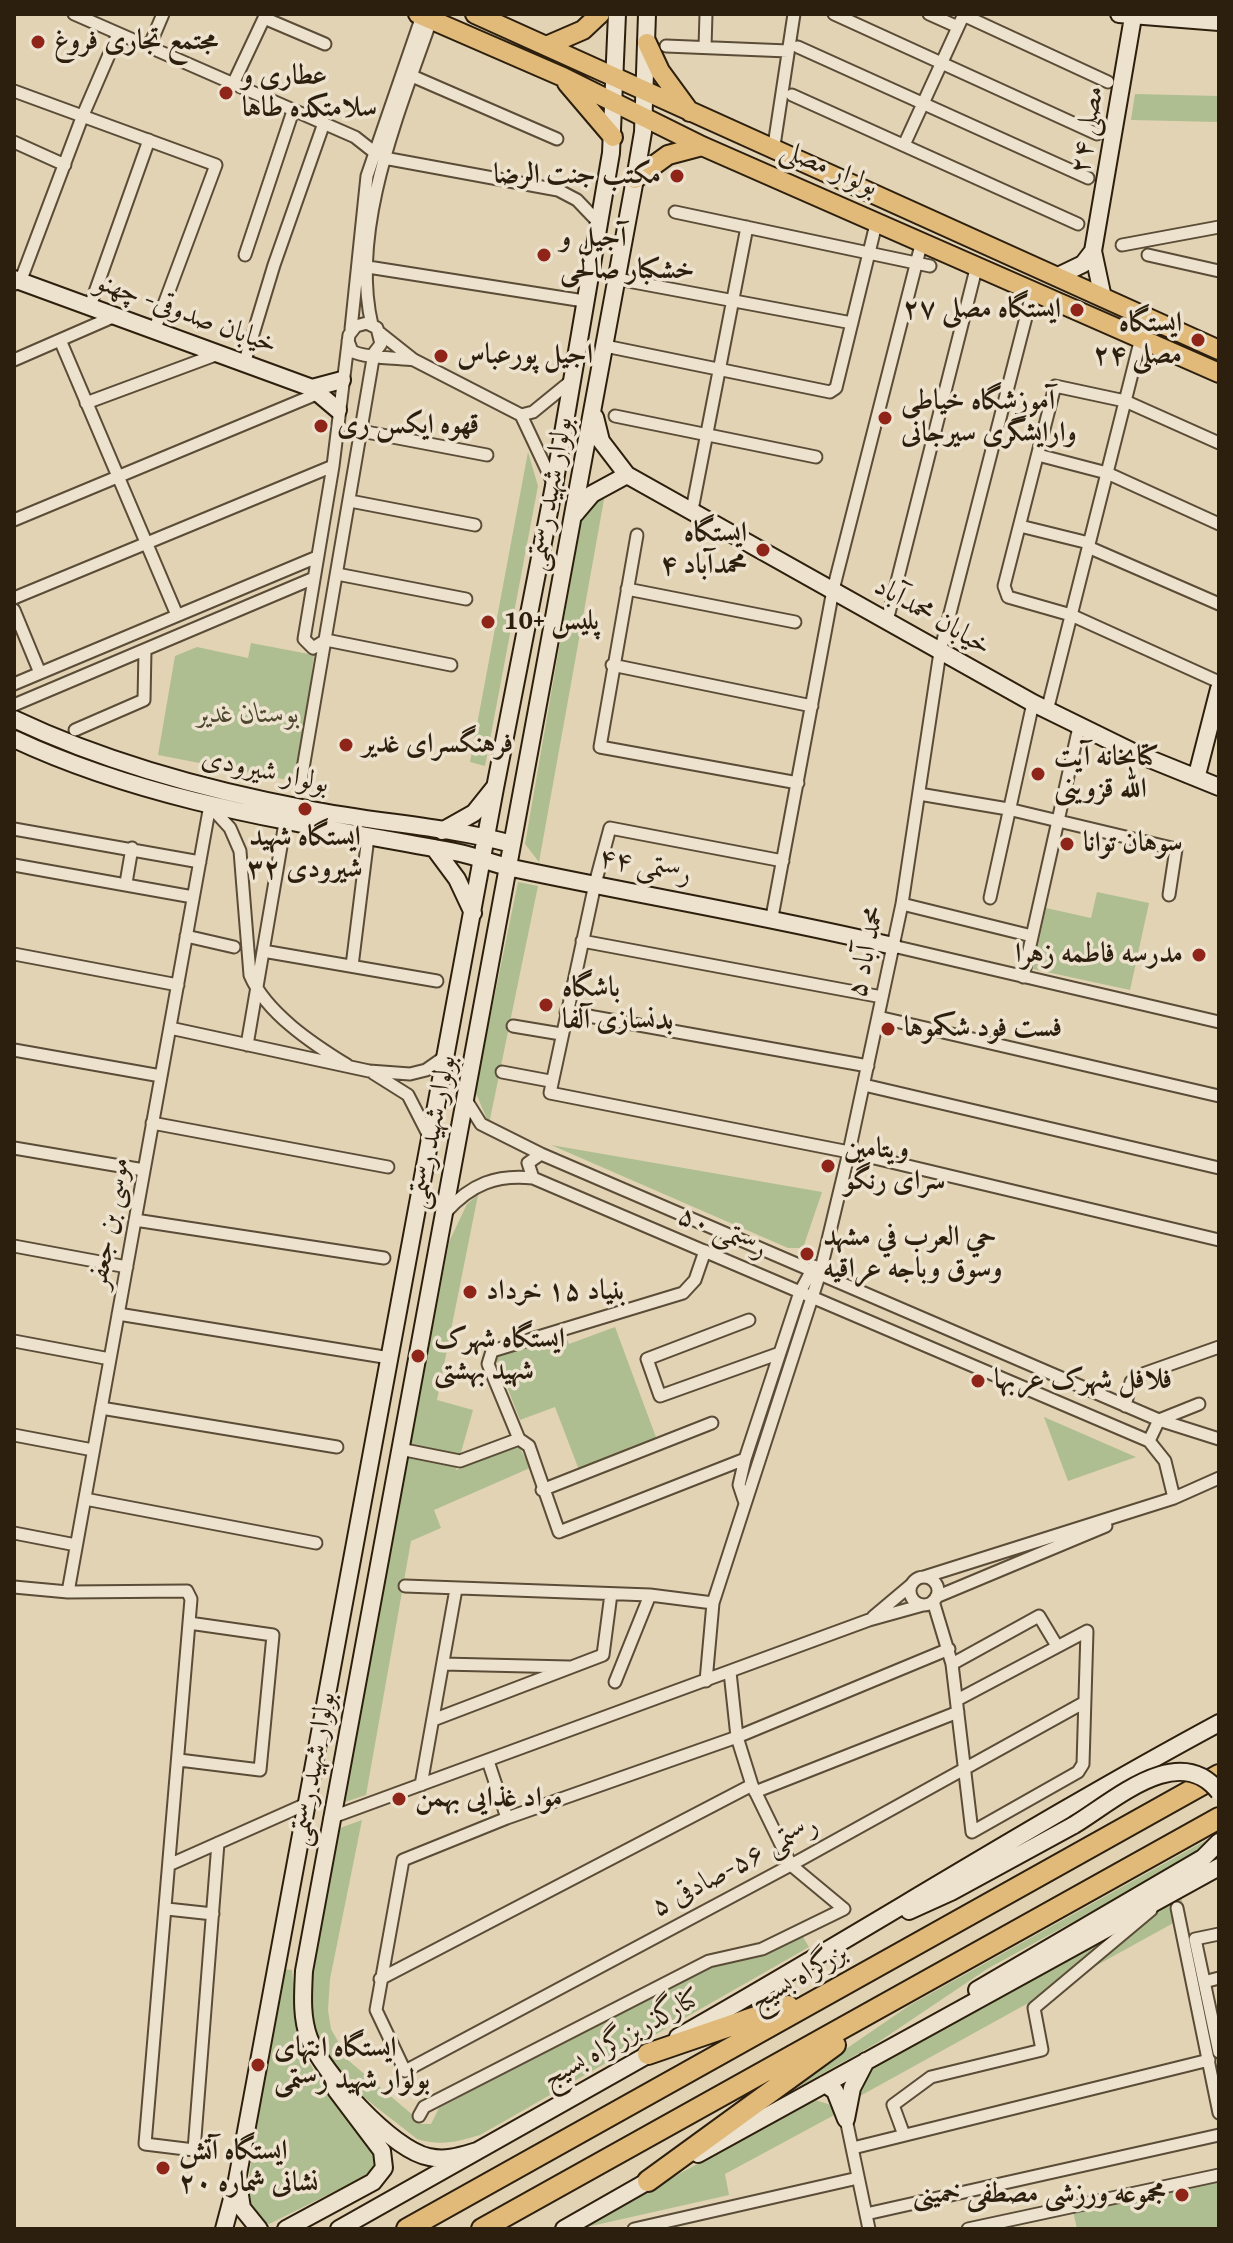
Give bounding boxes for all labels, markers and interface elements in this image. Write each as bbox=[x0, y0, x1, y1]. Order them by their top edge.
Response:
place label: مجتمع تجاری فروغ bbox=[54, 25, 218, 59]
marker: مجتمع تجاری فروغ bbox=[29, 33, 47, 51]
place label: عطاری و سلامتکده طاها bbox=[242, 60, 377, 126]
street label: مصلی ۲۴ bbox=[1064, 83, 1112, 177]
marker: عطاری و سلامتکده طاها bbox=[217, 84, 235, 102]
street label: بولوار مصلی bbox=[775, 133, 883, 205]
place label: مكتب جنت الرضا bbox=[494, 159, 661, 193]
marker: مكتب جنت الرضا bbox=[668, 167, 686, 185]
place label: آجیل و خشکبار صالحی bbox=[560, 222, 695, 288]
marker: آجیل و خشکبار صالحی bbox=[535, 246, 553, 264]
street label: خیابان صدوقی- چهنو bbox=[91, 266, 281, 362]
place label: ایستگاه مصلی ۲۷ bbox=[903, 293, 1061, 327]
marker: ایستگاه مصلی ۲۷ bbox=[1068, 301, 1086, 319]
place label: ایستگاه مصلی ۲۴ bbox=[1093, 307, 1182, 373]
marker: ایستگاه مصلی ۲۴ bbox=[1189, 331, 1207, 349]
place label: اجیل پورعباس bbox=[457, 339, 593, 373]
marker: اجیل پورعباس bbox=[432, 347, 450, 365]
place label: آموزشگاه خیاطی وارایشگری سیرجانی bbox=[901, 385, 1077, 451]
place label: قهوه ایکس ری bbox=[337, 409, 479, 443]
marker: آموزشگاه خیاطی وارایشگری سیرجانی bbox=[876, 409, 894, 427]
street label: بولوار شهید رستمی bbox=[521, 414, 581, 574]
marker: قهوه ایکس ری bbox=[312, 417, 330, 435]
place label: ایستگاه محمدآباد ۴ bbox=[660, 517, 747, 583]
marker: ایستگاه محمدآباد ۴ bbox=[754, 541, 772, 559]
street label: خیابان محمدآباد bbox=[868, 570, 996, 664]
place label: پلیس +10 bbox=[504, 605, 599, 639]
marker: پلیس +10 bbox=[479, 613, 497, 631]
park label: بوستان غدیر bbox=[196, 698, 300, 732]
place label: فرهنگسرای غدیر bbox=[362, 728, 513, 762]
marker: فرهنگسرای غدیر bbox=[337, 736, 355, 754]
place label: کتابخانه آیت الله قزوینی bbox=[1054, 741, 1159, 807]
street label: بولوار شیرودی bbox=[198, 742, 332, 802]
marker: کتابخانه آیت الله قزوینی bbox=[1029, 765, 1047, 783]
marker: ایستگاه شهید شیرودی ۳۲ bbox=[296, 800, 314, 818]
place label: ایستگاه شهید شیرودی ۳۲ bbox=[247, 821, 363, 887]
place label: سوهان توانا bbox=[1083, 827, 1183, 861]
marker: سوهان توانا bbox=[1058, 835, 1076, 853]
street label: رستمی ۴۴ bbox=[596, 842, 694, 892]
street label: محمد آباد ۵ bbox=[841, 903, 893, 1001]
place label: مدرسه فاطمه زهرا bbox=[1015, 938, 1183, 972]
marker: مدرسه فاطمه زهرا bbox=[1190, 946, 1208, 964]
place label: باشگاه بدنسازی آلفا bbox=[562, 972, 673, 1038]
marker: باشگاه بدنسازی آلفا bbox=[537, 996, 555, 1014]
place label: فست فود شکموها bbox=[904, 1012, 1062, 1046]
marker: فست فود شکموها bbox=[879, 1020, 897, 1038]
street label: بولوار شهید رستمی bbox=[402, 1052, 464, 1212]
place label: ویتامین سرای رنگو bbox=[844, 1133, 945, 1199]
street label: موسی بن جعفر bbox=[82, 1155, 138, 1291]
marker: ویتامین سرای رنگو bbox=[819, 1157, 837, 1175]
street label: رستمی ۵۰ bbox=[672, 1199, 772, 1267]
place label: حي العرب في مشهد وسوق وباجه عراقيه bbox=[823, 1221, 1003, 1287]
marker: حي العرب في مشهد وسوق وباجه عراقيه bbox=[798, 1245, 816, 1263]
place label: بنیاد ۱۵ خرداد bbox=[486, 1275, 626, 1309]
marker: بنیاد ۱۵ خرداد bbox=[461, 1283, 479, 1301]
place label: ایستگاه شهرک شهید بهشتی bbox=[434, 1323, 565, 1389]
marker: ایستگاه شهرک شهید بهشتی bbox=[409, 1347, 427, 1365]
place label: فلافل شهرک عربها bbox=[994, 1364, 1172, 1398]
marker: فلافل شهرک عربها bbox=[969, 1372, 987, 1390]
street label: بولوار شهید رستمی bbox=[284, 1689, 344, 1849]
place label: مواد غذایی بهمن bbox=[415, 1782, 562, 1816]
marker: مواد غذایی بهمن bbox=[390, 1790, 408, 1808]
street label: رستمی ۵۶-صادقی ۵ bbox=[646, 1809, 824, 1925]
street label: بزرگراه بسیج bbox=[744, 1937, 854, 2019]
street label: کنارگذربزرگراه بسیج bbox=[537, 1982, 707, 2096]
place label: ایستگاه انتهای بولوار شهید رستمی bbox=[274, 2032, 430, 2098]
marker: ایستگاه انتهای بولوار شهید رستمی bbox=[249, 2056, 267, 2074]
place label: ایستگاه آتش نشانی شماره ۲۰ bbox=[179, 2135, 318, 2201]
marker: ایستگاه آتش نشانی شماره ۲۰ bbox=[154, 2159, 172, 2177]
place label: مجموعه ورزشی مصطفی خمینی bbox=[913, 2178, 1166, 2212]
marker: مجموعه ورزشی مصطفی خمینی bbox=[1173, 2186, 1191, 2204]

